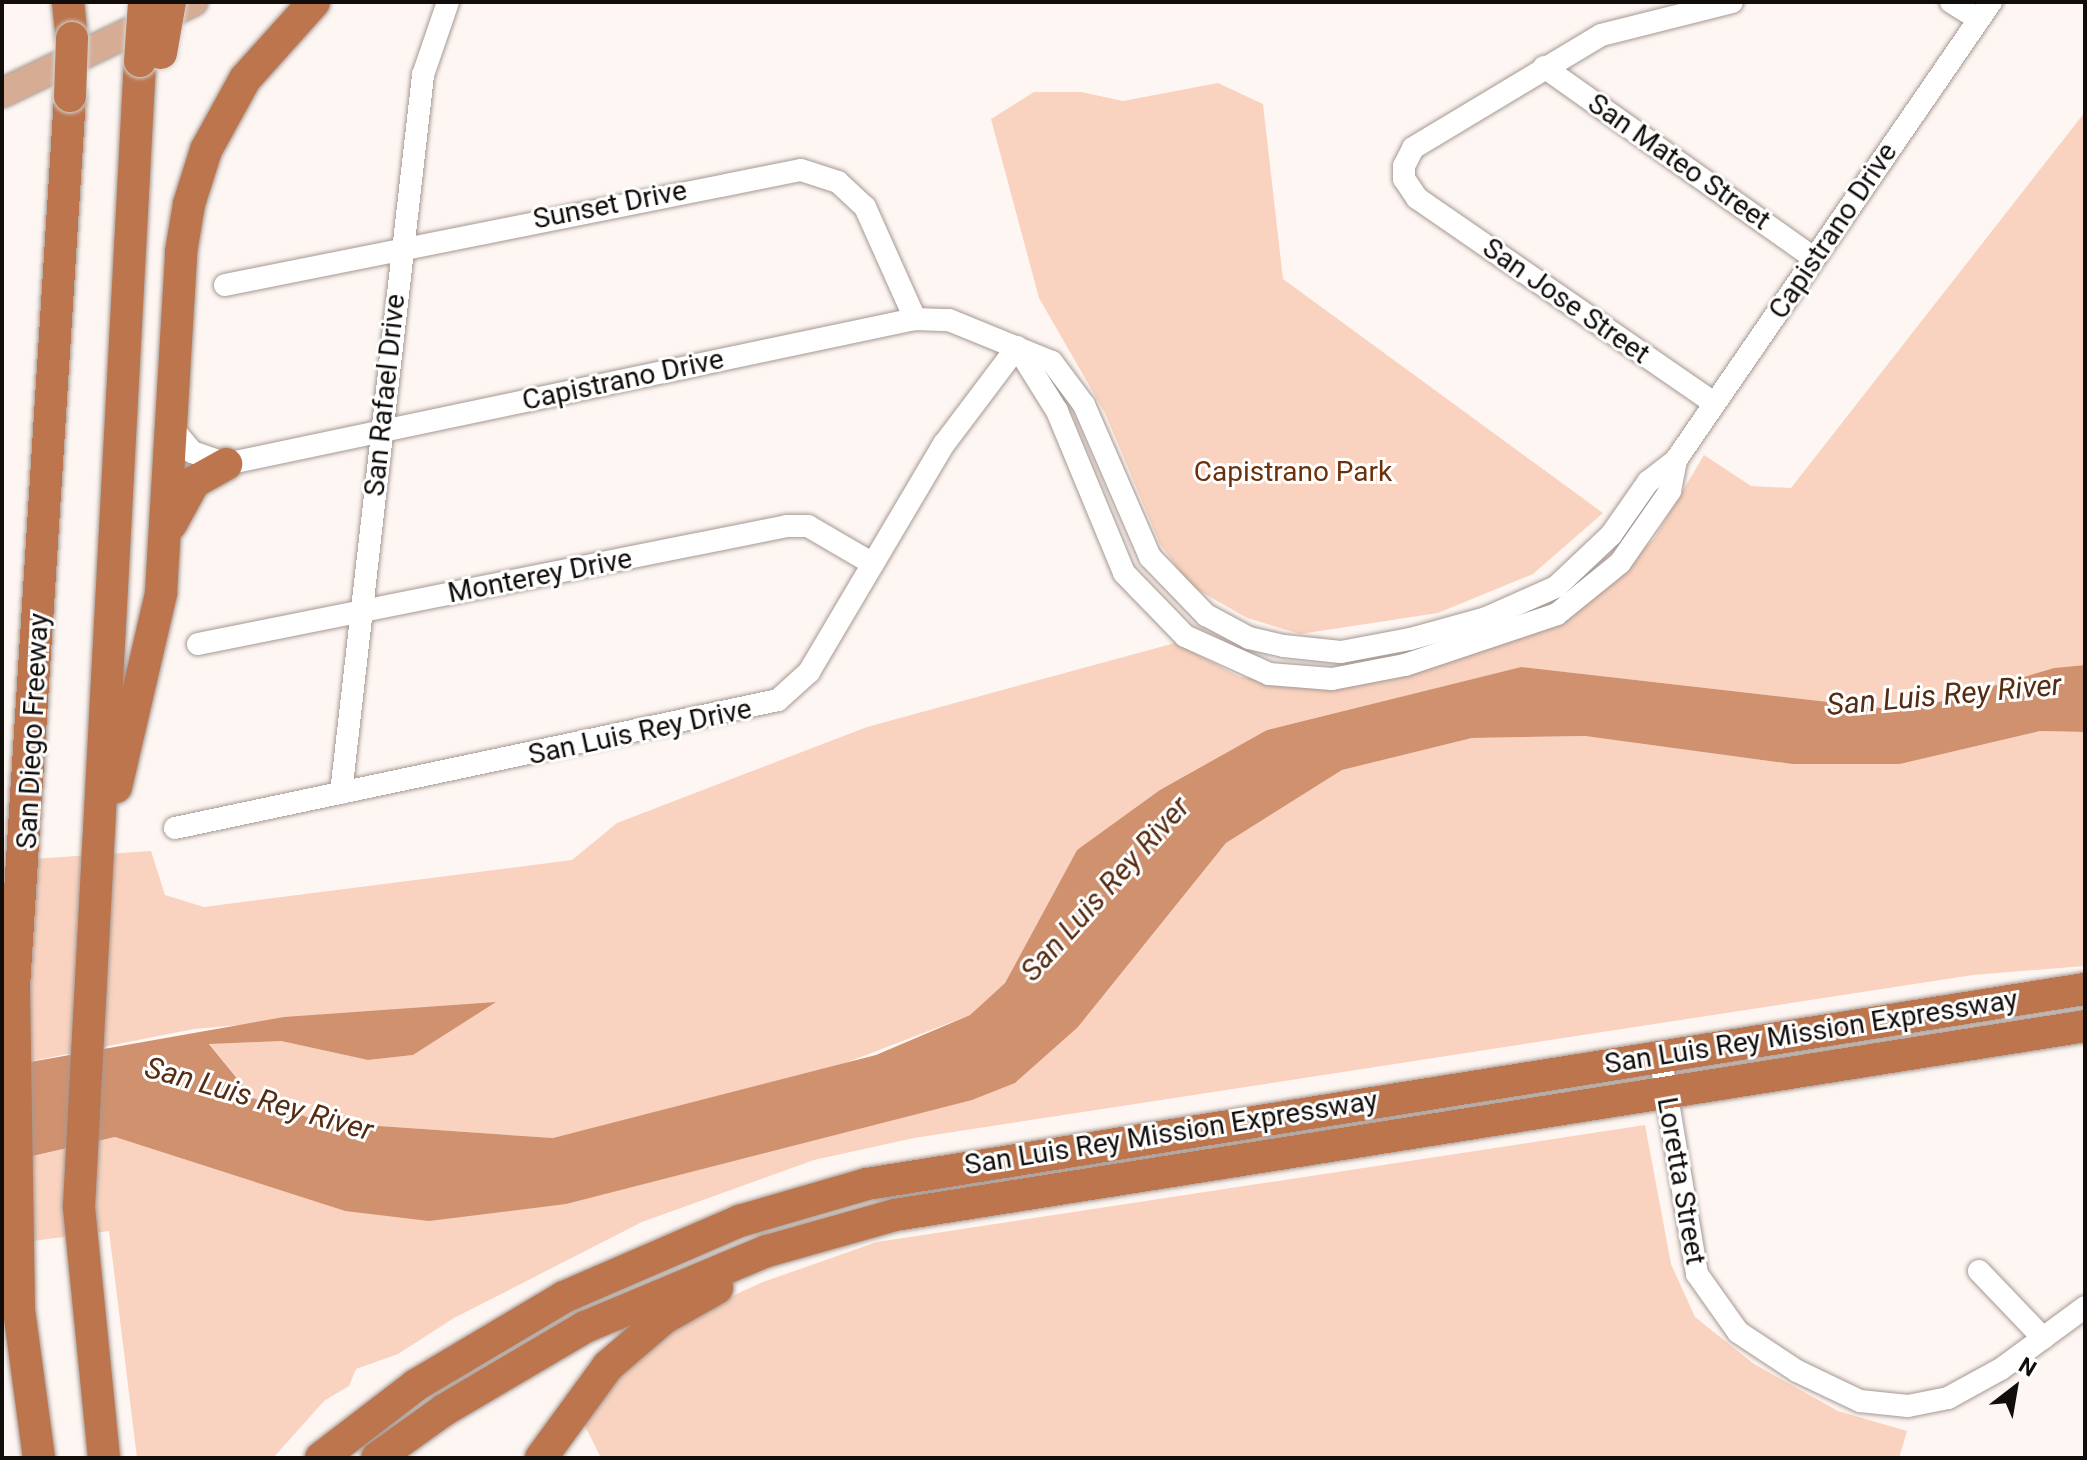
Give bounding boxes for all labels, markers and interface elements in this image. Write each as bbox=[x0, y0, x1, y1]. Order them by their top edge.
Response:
street label: San Mateo Street bbox=[1581, 87, 1777, 237]
street label: Capistrano Drive bbox=[1762, 137, 1904, 325]
street label: Sunset Drive bbox=[530, 174, 690, 236]
street label: San Jose Street bbox=[1476, 231, 1656, 371]
street label: San Rafael Drive bbox=[358, 292, 412, 498]
street label: Capistrano Drive bbox=[519, 342, 727, 418]
park label: Capistrano Park bbox=[1194, 455, 1392, 489]
street label: Monterey Drive bbox=[445, 542, 635, 610]
street label: San Diego Freeway bbox=[10, 612, 56, 850]
water label: San Luis Rey River bbox=[1825, 667, 2063, 723]
street label: San Luis Rey Drive bbox=[525, 692, 755, 772]
water label: San Luis Rey River bbox=[1013, 789, 1197, 989]
street label: San Luis Rey Mission Expressway bbox=[1602, 983, 2020, 1081]
water label: San Luis Rey River bbox=[141, 1049, 377, 1149]
street label: San Luis Rey Mission Expressway bbox=[962, 1084, 1380, 1182]
street label: Loretta Street bbox=[1650, 1095, 1712, 1267]
north arrow bbox=[1975, 1348, 2055, 1428]
text: N bbox=[2015, 1352, 2041, 1382]

